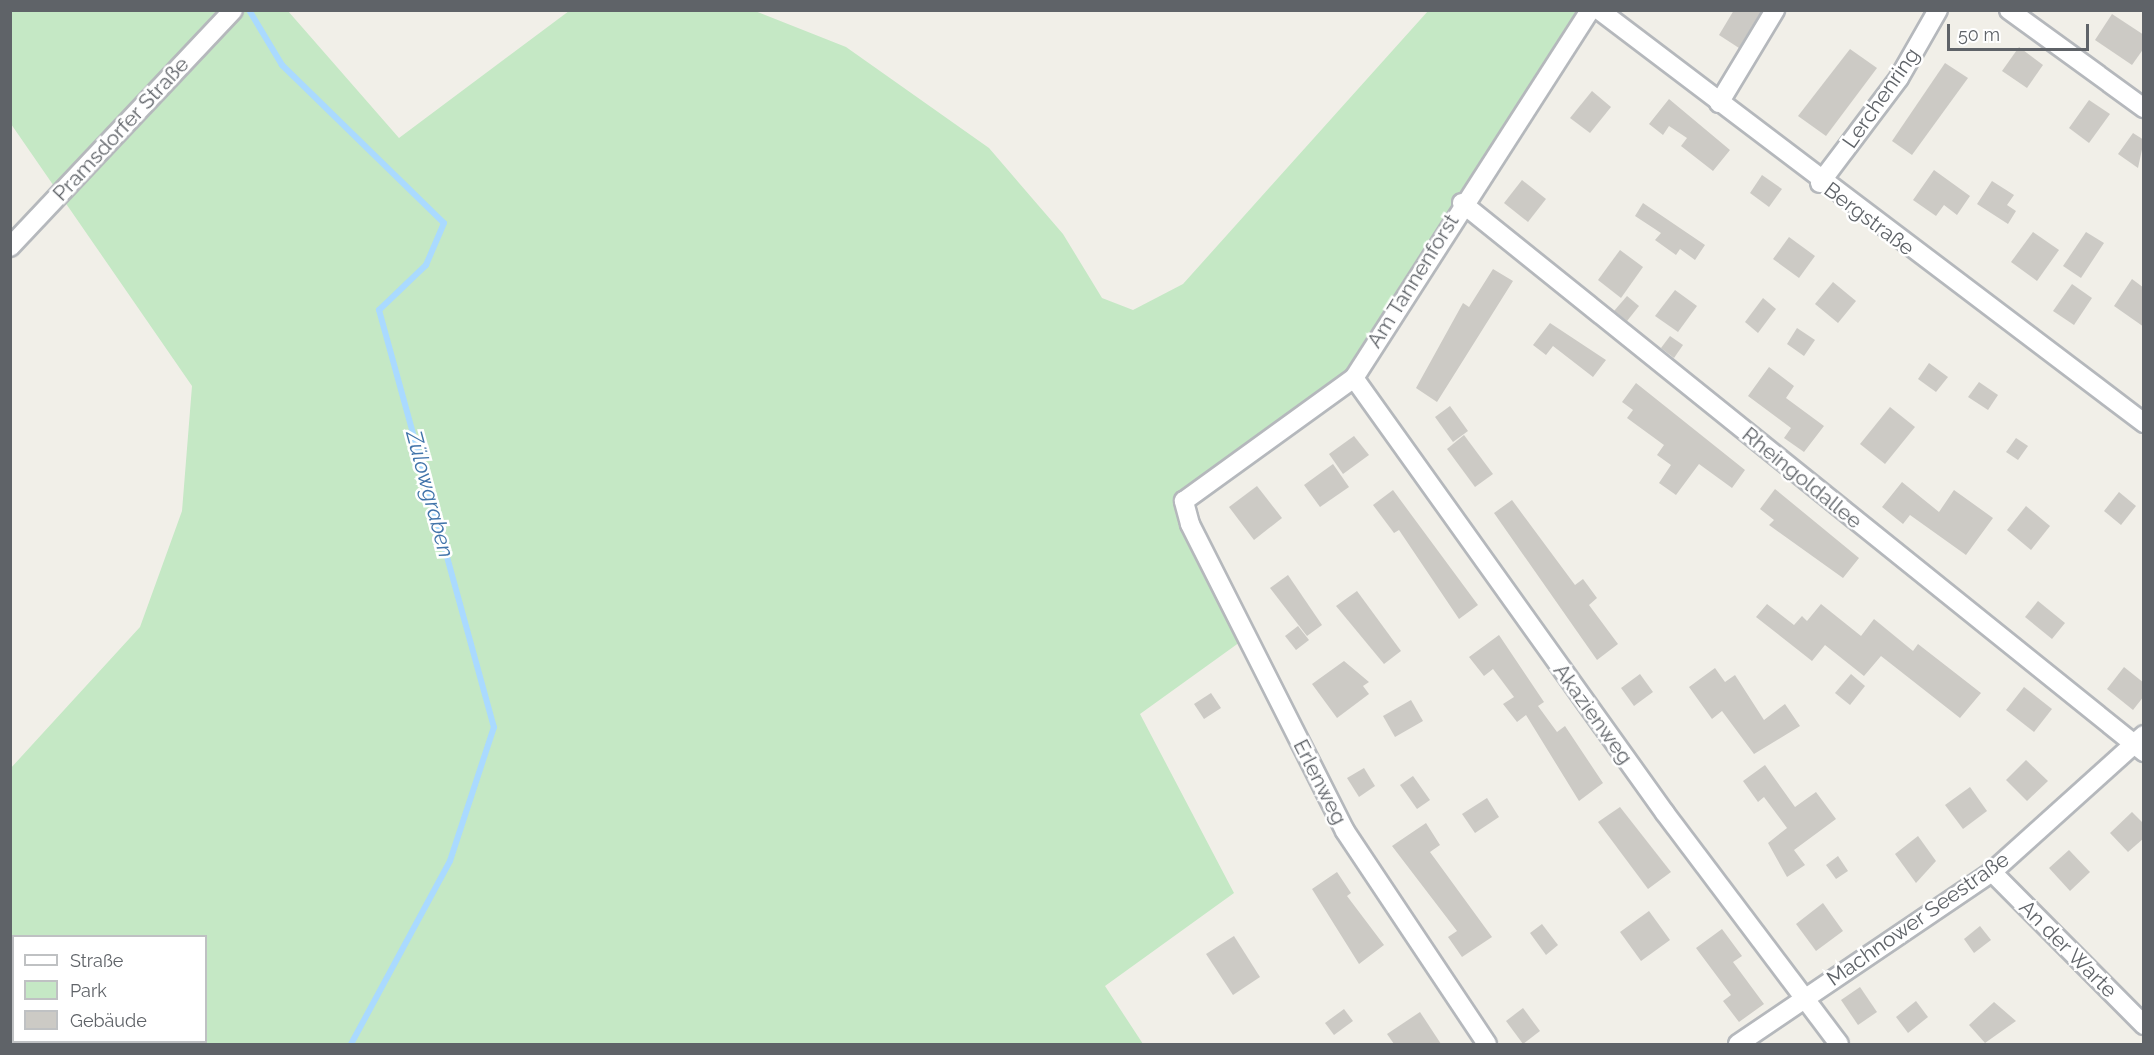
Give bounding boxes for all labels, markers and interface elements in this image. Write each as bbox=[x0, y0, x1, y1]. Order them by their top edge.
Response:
scale bar bbox=[1950, 12, 2092, 50]
text: 50 m bbox=[1958, 24, 2000, 45]
street label: Lerchenring bbox=[1837, 43, 1925, 153]
street label: Pramsdorfer Straße bbox=[48, 52, 194, 206]
street label: Bergstraße bbox=[1819, 177, 1919, 261]
street label: Am Tannenforst bbox=[1362, 209, 1464, 353]
street label: Rheingoldallee bbox=[1737, 422, 1867, 534]
water label: Zülowgraben bbox=[400, 428, 460, 560]
street label: Akazienweg bbox=[1548, 659, 1638, 769]
street label: Erlenweg bbox=[1288, 735, 1352, 829]
street label: Machnower Seestraße bbox=[1822, 846, 2014, 992]
street label: An der Warte bbox=[2014, 895, 2122, 1003]
legend bbox=[12, 935, 207, 1043]
text: Straße bbox=[70, 950, 123, 971]
text: Park bbox=[70, 980, 107, 1001]
text: Gebäude bbox=[70, 1010, 147, 1031]

